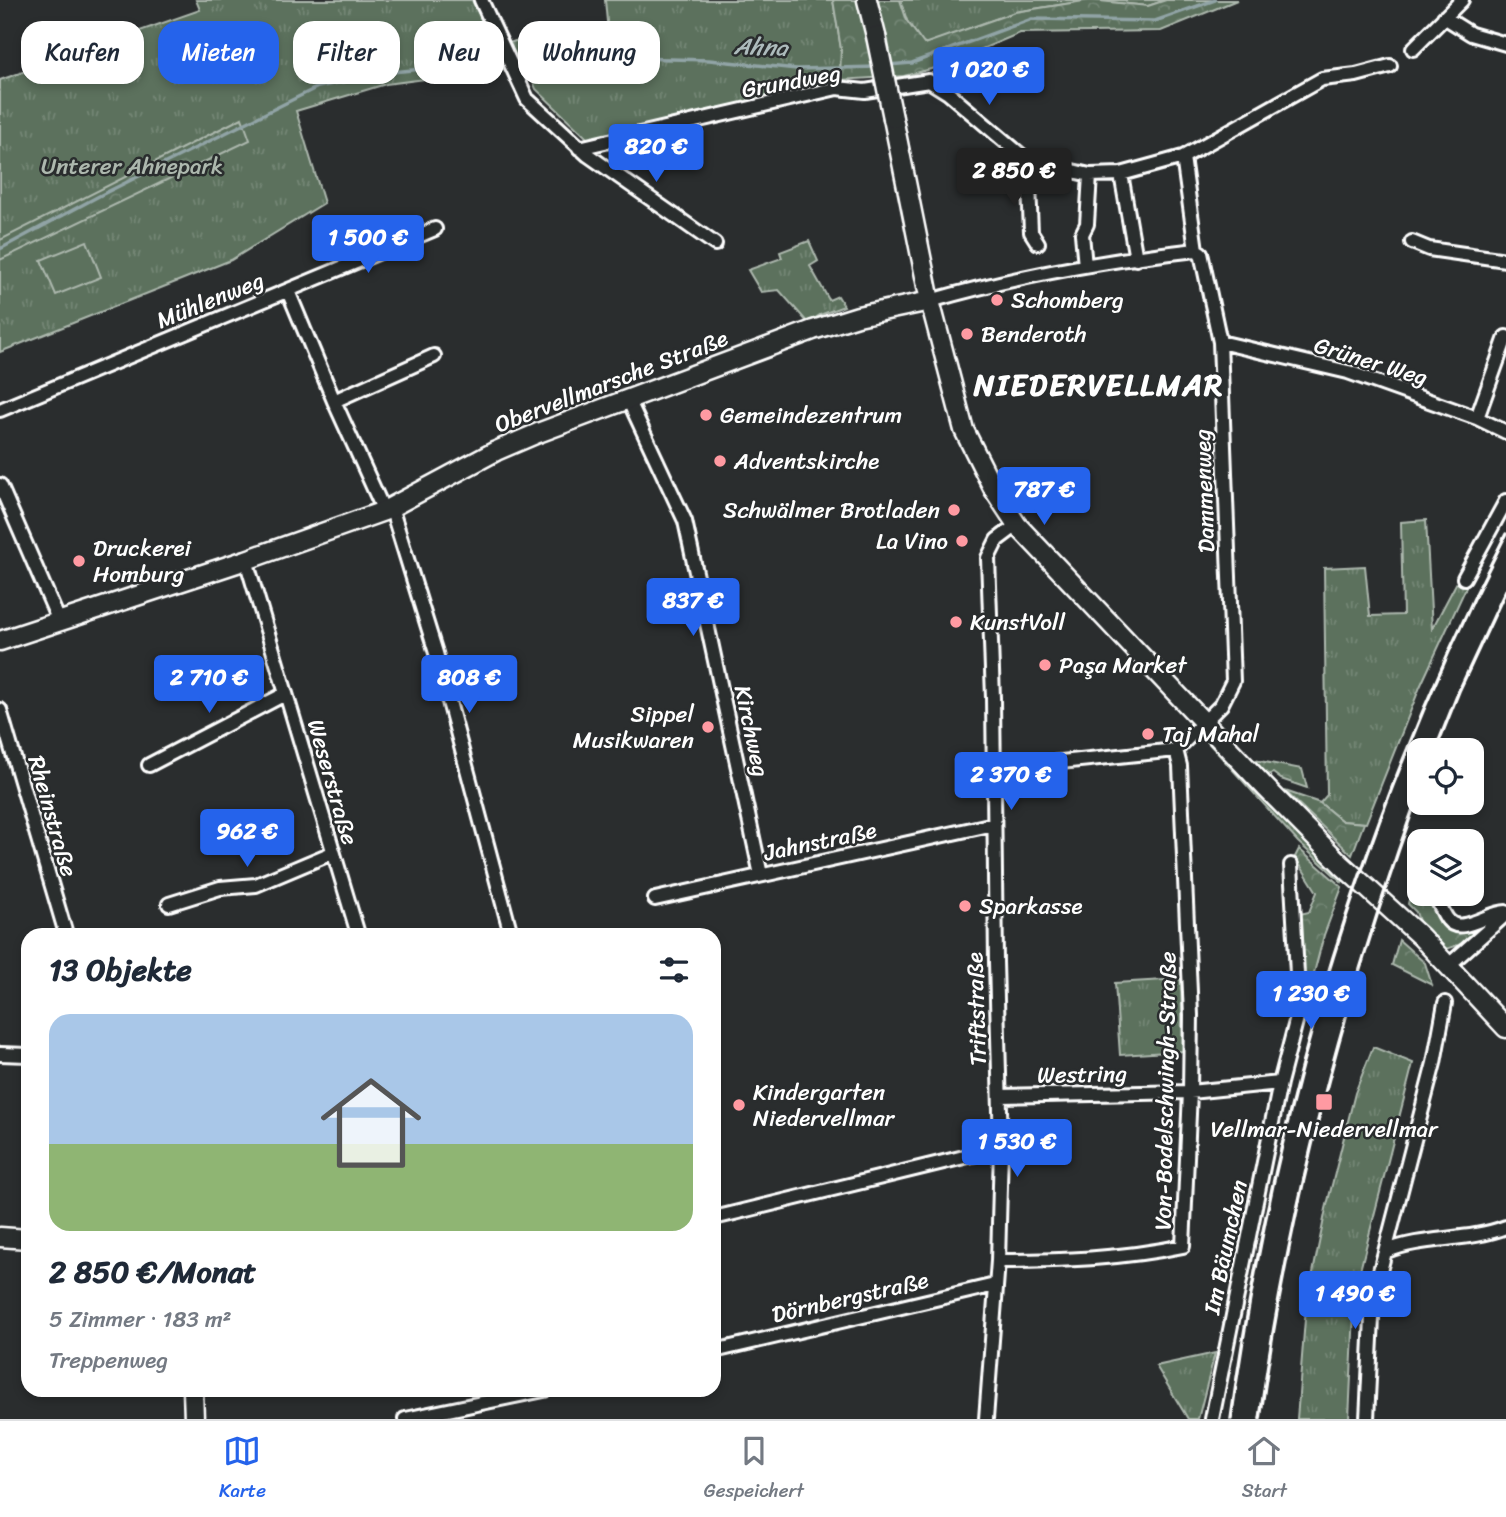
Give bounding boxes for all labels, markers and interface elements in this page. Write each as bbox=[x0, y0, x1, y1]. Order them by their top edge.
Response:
chip: Kaufen bbox=[21, 21, 144, 84]
chip: Mieten bbox=[158, 21, 279, 84]
chip: Filter bbox=[293, 21, 400, 84]
chip: Neu bbox=[414, 21, 504, 84]
chip: Wohnung bbox=[518, 21, 660, 84]
water label: Ahna bbox=[733, 25, 790, 69]
pin: 1 020 € bbox=[924, 48, 1054, 107]
text: 1 020 € bbox=[949, 49, 1029, 90]
street label: Grundweg bbox=[738, 53, 844, 110]
pin: 820 € bbox=[607, 124, 705, 184]
text: 820 € bbox=[625, 126, 687, 167]
park label: Unterer Ahnepark bbox=[41, 146, 223, 187]
pin: 2 850 € bbox=[949, 148, 1079, 208]
text: 2 850 € bbox=[973, 150, 1055, 191]
pin: 1 500 € bbox=[303, 216, 433, 275]
text: 1 500 € bbox=[328, 217, 408, 258]
street label: Mühlenweg bbox=[150, 260, 271, 341]
place label: Schomberg bbox=[1011, 280, 1124, 321]
marker: Schomberg bbox=[989, 292, 1005, 308]
place label: Benderoth bbox=[981, 314, 1087, 355]
street label: Obervellmarsche Straße bbox=[488, 318, 734, 445]
street label: Grüner Weg bbox=[1309, 325, 1433, 398]
marker: Benderoth bbox=[959, 326, 975, 342]
district label: NIEDERVELLMAR bbox=[973, 358, 1224, 412]
place label: Gemeindezentrum bbox=[720, 395, 902, 436]
marker: Gemeindezentrum bbox=[698, 407, 714, 423]
street label: Dammenweg bbox=[1182, 428, 1227, 553]
place label: Adventskirche bbox=[733, 441, 879, 482]
marker: Adventskirche bbox=[712, 453, 728, 469]
pin: 787 € bbox=[995, 468, 1093, 527]
text: 787 € bbox=[1013, 469, 1075, 510]
place label: Schwälmer Brotladen bbox=[723, 490, 940, 531]
marker: Schwälmer Brotladen bbox=[946, 502, 962, 518]
place label: La Vino bbox=[876, 521, 948, 562]
place label: Druckerei Homburg bbox=[93, 528, 192, 595]
marker: La Vino bbox=[954, 533, 970, 549]
marker: Druckerei Homburg bbox=[71, 553, 87, 569]
pin: 837 € bbox=[644, 578, 742, 638]
text: 837 € bbox=[663, 580, 723, 621]
place label: KunstVoll bbox=[970, 602, 1066, 643]
marker: KunstVoll bbox=[948, 614, 964, 630]
place label: Paşa Market bbox=[1059, 645, 1188, 686]
pin: 2 710 € bbox=[144, 656, 274, 715]
pin: 808 € bbox=[420, 656, 518, 715]
text: 2 710 € bbox=[170, 657, 248, 698]
text: 808 € bbox=[437, 657, 501, 698]
marker: Paşa Market bbox=[1037, 657, 1053, 673]
street label: Kirchweg bbox=[722, 682, 781, 781]
place label: Sippel Musikwaren bbox=[573, 694, 694, 761]
street label: Weserstraße bbox=[295, 714, 370, 850]
place label: Taj Mahal bbox=[1162, 714, 1260, 755]
marker: Sippel Musikwaren bbox=[700, 719, 716, 735]
marker: Taj Mahal bbox=[1140, 726, 1156, 742]
map controls bbox=[1407, 738, 1484, 906]
button: locate bbox=[1407, 738, 1484, 815]
street label: Rheinstraße bbox=[16, 751, 89, 882]
pin: 2 370 € bbox=[946, 752, 1076, 812]
text: 2 370 € bbox=[971, 754, 1051, 795]
pin: 962 € bbox=[198, 810, 296, 869]
street label: Jahnstraße bbox=[759, 810, 880, 874]
text: 962 € bbox=[216, 811, 278, 852]
button: layers bbox=[1407, 829, 1484, 906]
place label: Sparkasse bbox=[979, 886, 1083, 927]
marker: Sparkasse bbox=[957, 898, 973, 914]
text: 13 Objekte bbox=[49, 943, 192, 997]
icon: filters bbox=[655, 951, 693, 989]
street label: Triftstraße bbox=[954, 951, 999, 1066]
street label: Von-Bodelschwingh-Straße bbox=[1143, 951, 1188, 1231]
pin: 1 230 € bbox=[1246, 972, 1376, 1031]
text: 1 230 € bbox=[1272, 973, 1350, 1014]
street label: Westring bbox=[1037, 1053, 1128, 1096]
icon: home bbox=[308, 1060, 434, 1186]
place label: Kindergarten Niedervellmar bbox=[753, 1072, 896, 1139]
marker: Vellmar-Niedervellmar bbox=[1314, 1092, 1334, 1112]
marker: Kindergarten Niedervellmar bbox=[731, 1097, 747, 1113]
place label: Vellmar-Niedervellmar bbox=[1210, 1109, 1439, 1150]
pin: 1 530 € bbox=[952, 1120, 1082, 1179]
text: 1 530 € bbox=[978, 1121, 1056, 1162]
street label: Im Bäumchen bbox=[1191, 1176, 1260, 1319]
text: 2 850 €/Monat bbox=[49, 1245, 256, 1299]
street label: Dörnbergstraße bbox=[768, 1260, 933, 1335]
pin: 1 490 € bbox=[1290, 1272, 1420, 1331]
text: 1 490 € bbox=[1315, 1273, 1395, 1314]
text: 5 Zimmer · 183 m² bbox=[49, 1299, 232, 1340]
text: Treppenweg bbox=[49, 1340, 168, 1381]
tab: Karte bbox=[219, 1432, 266, 1507]
tab: Gespeichert bbox=[704, 1432, 804, 1507]
tab: Start bbox=[1242, 1432, 1287, 1507]

